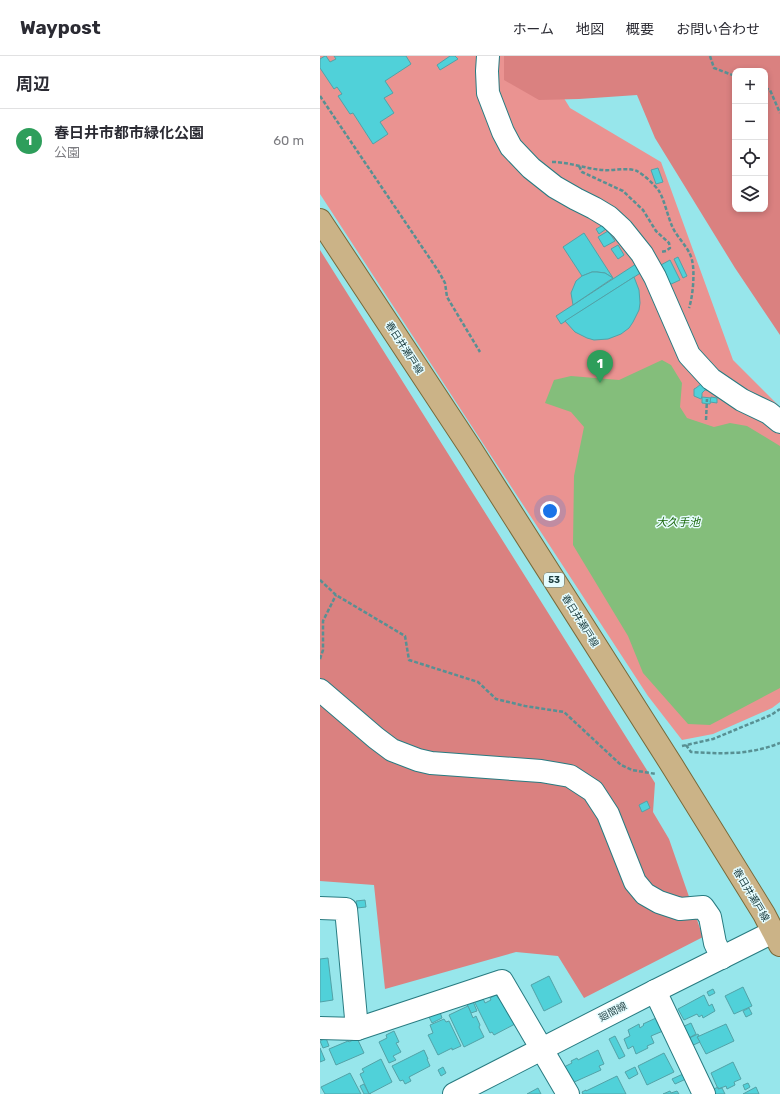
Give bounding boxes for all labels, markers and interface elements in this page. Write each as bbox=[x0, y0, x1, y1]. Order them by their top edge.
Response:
text: Waypost bbox=[20, 16, 101, 39]
text: ホーム bbox=[512, 21, 554, 38]
text: 地図 bbox=[576, 21, 604, 38]
text: 概要 bbox=[626, 21, 654, 38]
text: お問い合わせ bbox=[676, 21, 760, 38]
map controls bbox=[732, 68, 768, 212]
button: + bbox=[732, 68, 768, 104]
text: 周辺 bbox=[16, 74, 50, 94]
button: − bbox=[732, 104, 768, 140]
text: 春日井市都市緑化公園 bbox=[54, 124, 204, 142]
text: 1 bbox=[26, 133, 32, 148]
text: 60 m bbox=[273, 133, 304, 148]
button: locate bbox=[732, 140, 768, 176]
text: 公園 bbox=[54, 145, 80, 160]
button: layers bbox=[732, 176, 768, 212]
street label: 春日井瀬戸線 bbox=[383, 320, 425, 376]
pin: 1 bbox=[587, 350, 613, 383]
your location bbox=[540, 501, 560, 521]
water label: 大久手池 bbox=[656, 516, 701, 529]
road number: 53 bbox=[544, 573, 564, 587]
street label: 春日井瀬戸線 bbox=[559, 592, 601, 650]
street label: 春日井瀬戸線 bbox=[730, 866, 772, 924]
street label: 廻間線 bbox=[597, 1000, 629, 1024]

